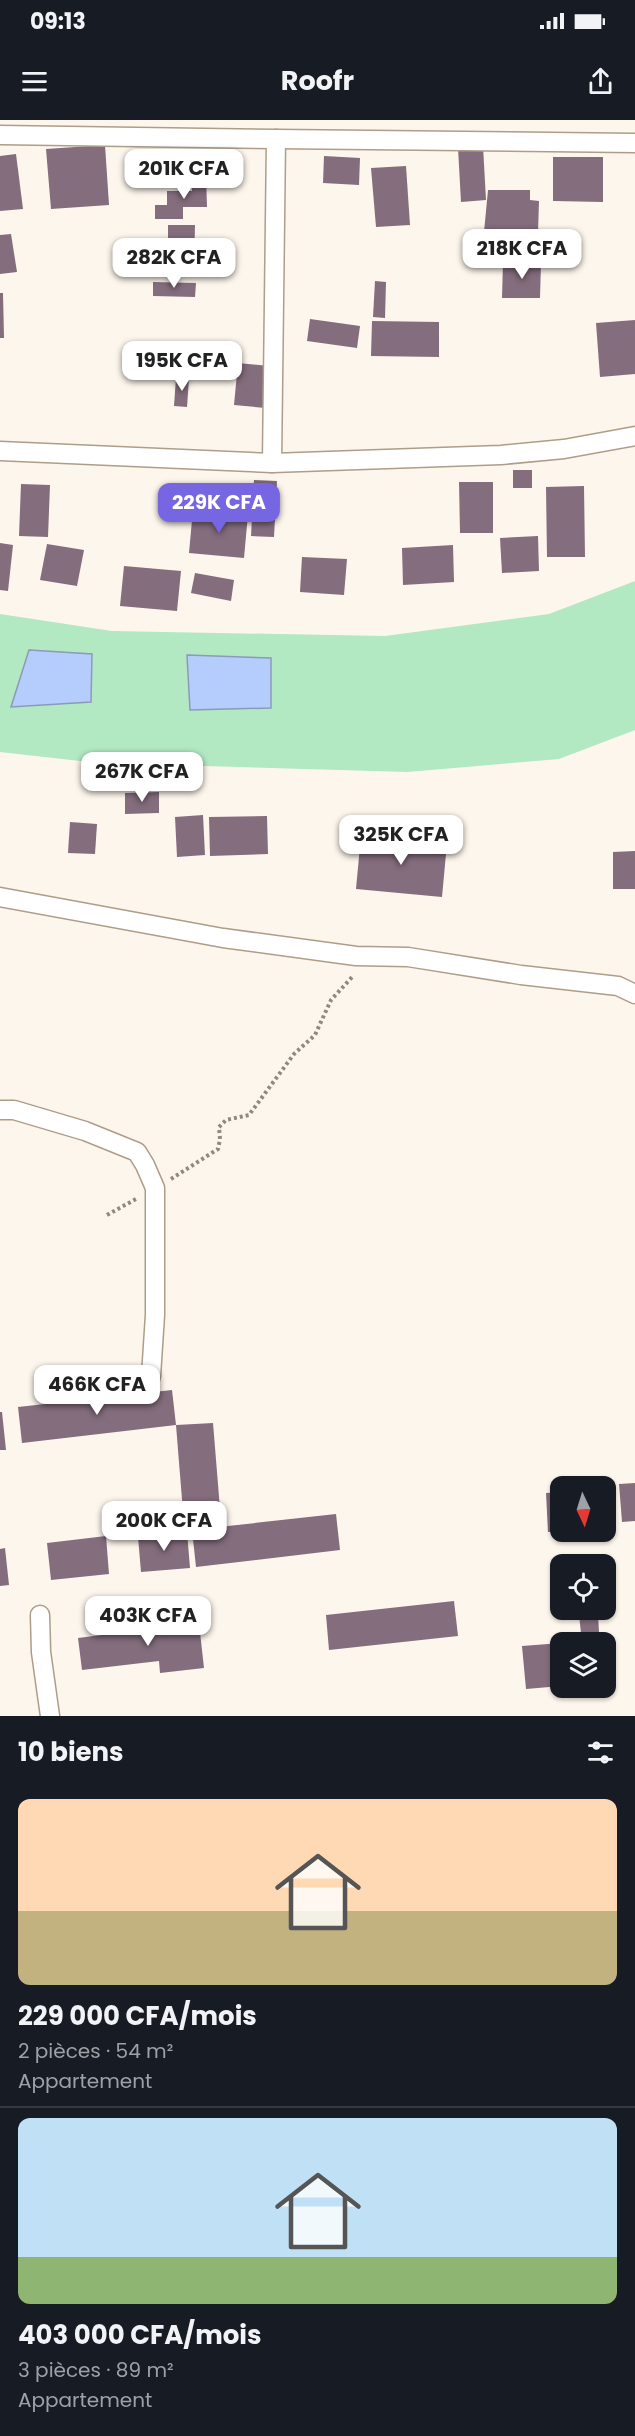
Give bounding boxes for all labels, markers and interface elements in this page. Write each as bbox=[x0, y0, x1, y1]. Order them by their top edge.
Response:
text: 09:13 bbox=[30, 6, 86, 37]
text: Roofr bbox=[281, 62, 354, 99]
icon: menu bbox=[18, 65, 51, 98]
icon: share bbox=[584, 65, 617, 98]
pin: 201K CFA bbox=[122, 149, 246, 200]
text: 201K CFA bbox=[138, 154, 230, 182]
pin: 218K CFA bbox=[460, 229, 584, 280]
text: 218K CFA bbox=[477, 234, 568, 262]
pin: 282K CFA bbox=[112, 238, 236, 289]
text: 282K CFA bbox=[127, 243, 221, 271]
pin: 195K CFA bbox=[120, 341, 244, 392]
text: 195K CFA bbox=[136, 346, 228, 374]
pin: 229K CFA bbox=[157, 483, 281, 534]
text: 229K CFA bbox=[172, 488, 266, 516]
pin: 267K CFA bbox=[80, 752, 204, 803]
text: 267K CFA bbox=[95, 757, 189, 785]
pin: 325K CFA bbox=[339, 815, 463, 866]
text: 325K CFA bbox=[353, 820, 449, 848]
pin: 466K CFA bbox=[35, 1365, 159, 1416]
text: 466K CFA bbox=[48, 1370, 146, 1398]
north arrow bbox=[550, 1476, 616, 1542]
map controls bbox=[550, 1476, 616, 1698]
pin: 200K CFA bbox=[102, 1501, 226, 1552]
text: 200K CFA bbox=[116, 1506, 212, 1534]
button: locate bbox=[550, 1554, 616, 1620]
pin: 403K CFA bbox=[86, 1596, 210, 1647]
text: 403K CFA bbox=[99, 1601, 197, 1629]
button: layers bbox=[550, 1632, 616, 1698]
text: 10 biens bbox=[18, 1734, 124, 1770]
icon: filters bbox=[584, 1736, 617, 1769]
icon: home bbox=[264, 1838, 372, 1946]
text: 229 000 CFA/mois bbox=[18, 1998, 257, 2034]
text: 2 pièces · 54 m² bbox=[18, 2037, 173, 2065]
text: Appartement bbox=[18, 2067, 152, 2095]
icon: home bbox=[264, 2157, 372, 2265]
text: 403 000 CFA/mois bbox=[18, 2317, 261, 2353]
text: 3 pièces · 89 m² bbox=[18, 2356, 174, 2384]
text: Appartement bbox=[18, 2386, 152, 2414]

